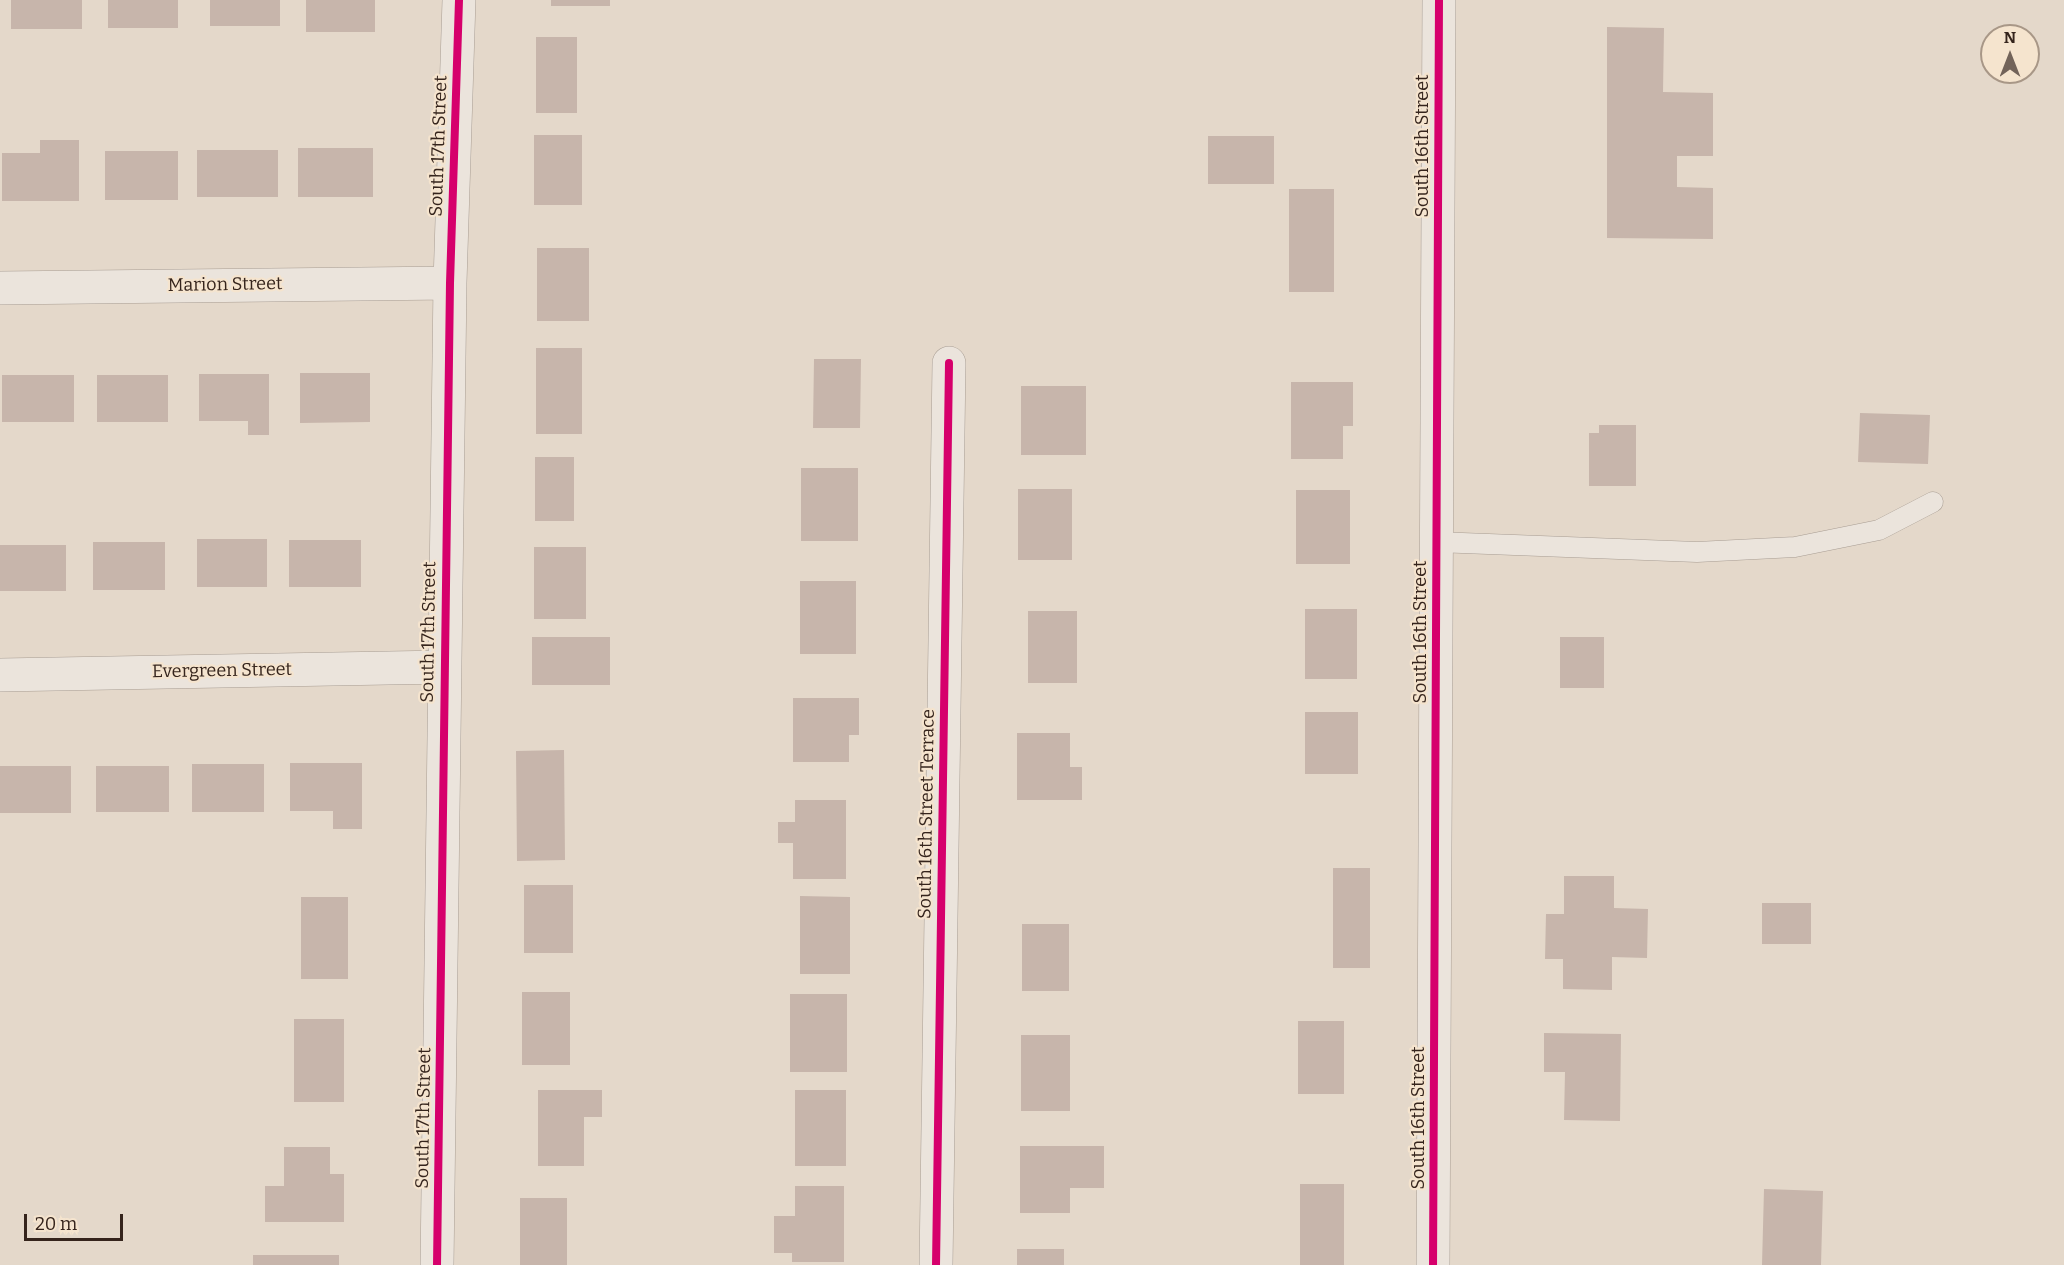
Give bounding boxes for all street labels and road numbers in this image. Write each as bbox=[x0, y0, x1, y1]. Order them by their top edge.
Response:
street label: South 16th Street bbox=[1412, 74, 1434, 218]
street label: South 17th Street bbox=[426, 75, 452, 217]
street label: Marion Street bbox=[167, 273, 283, 297]
street label: South 16th Street bbox=[1410, 560, 1432, 704]
street label: South 17th Street bbox=[417, 561, 441, 703]
street label: Evergreen Street bbox=[152, 659, 292, 683]
street label: South 16th Street Terrace bbox=[914, 709, 940, 919]
street label: South 16th Street bbox=[1408, 1046, 1430, 1190]
street label: South 17th Street bbox=[412, 1047, 436, 1189]

